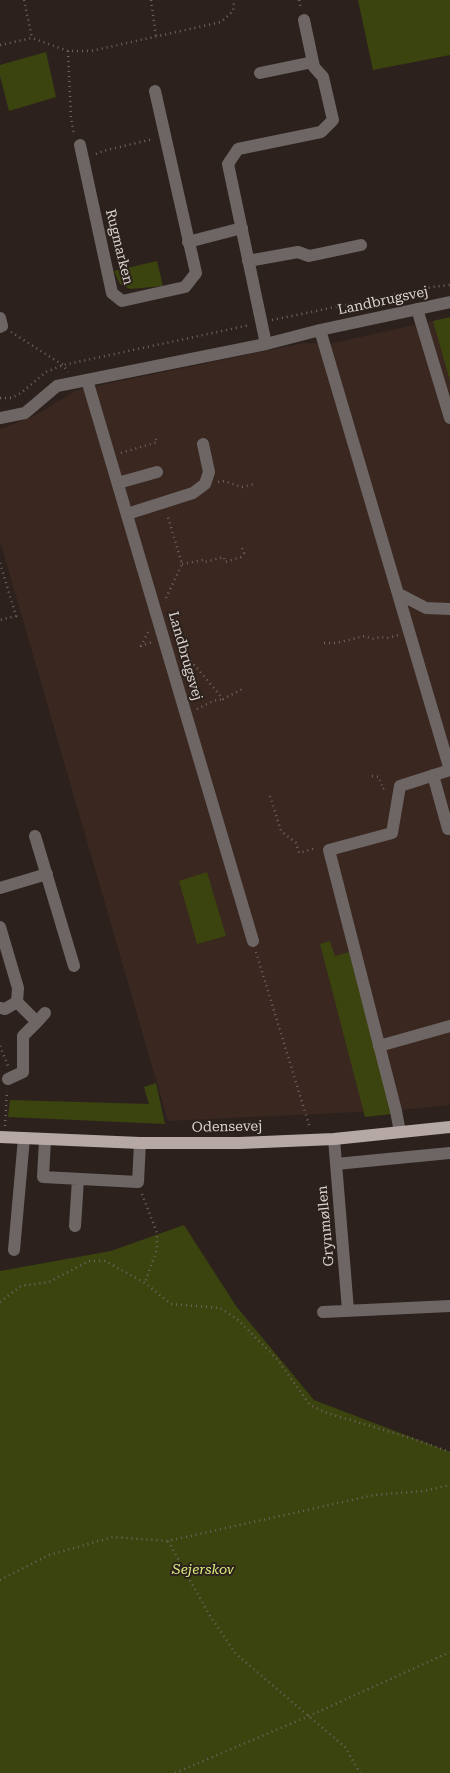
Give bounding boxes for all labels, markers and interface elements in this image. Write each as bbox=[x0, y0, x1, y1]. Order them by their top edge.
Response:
street label: Rugmarken bbox=[101, 207, 137, 287]
street label: Landbrugsvej bbox=[336, 283, 430, 319]
street label: Landbrugsvej bbox=[164, 609, 206, 703]
street label: Odensevej bbox=[192, 1118, 262, 1136]
street label: Grynmøllen bbox=[314, 1185, 338, 1267]
park label: Sejerskov bbox=[172, 1562, 234, 1578]

